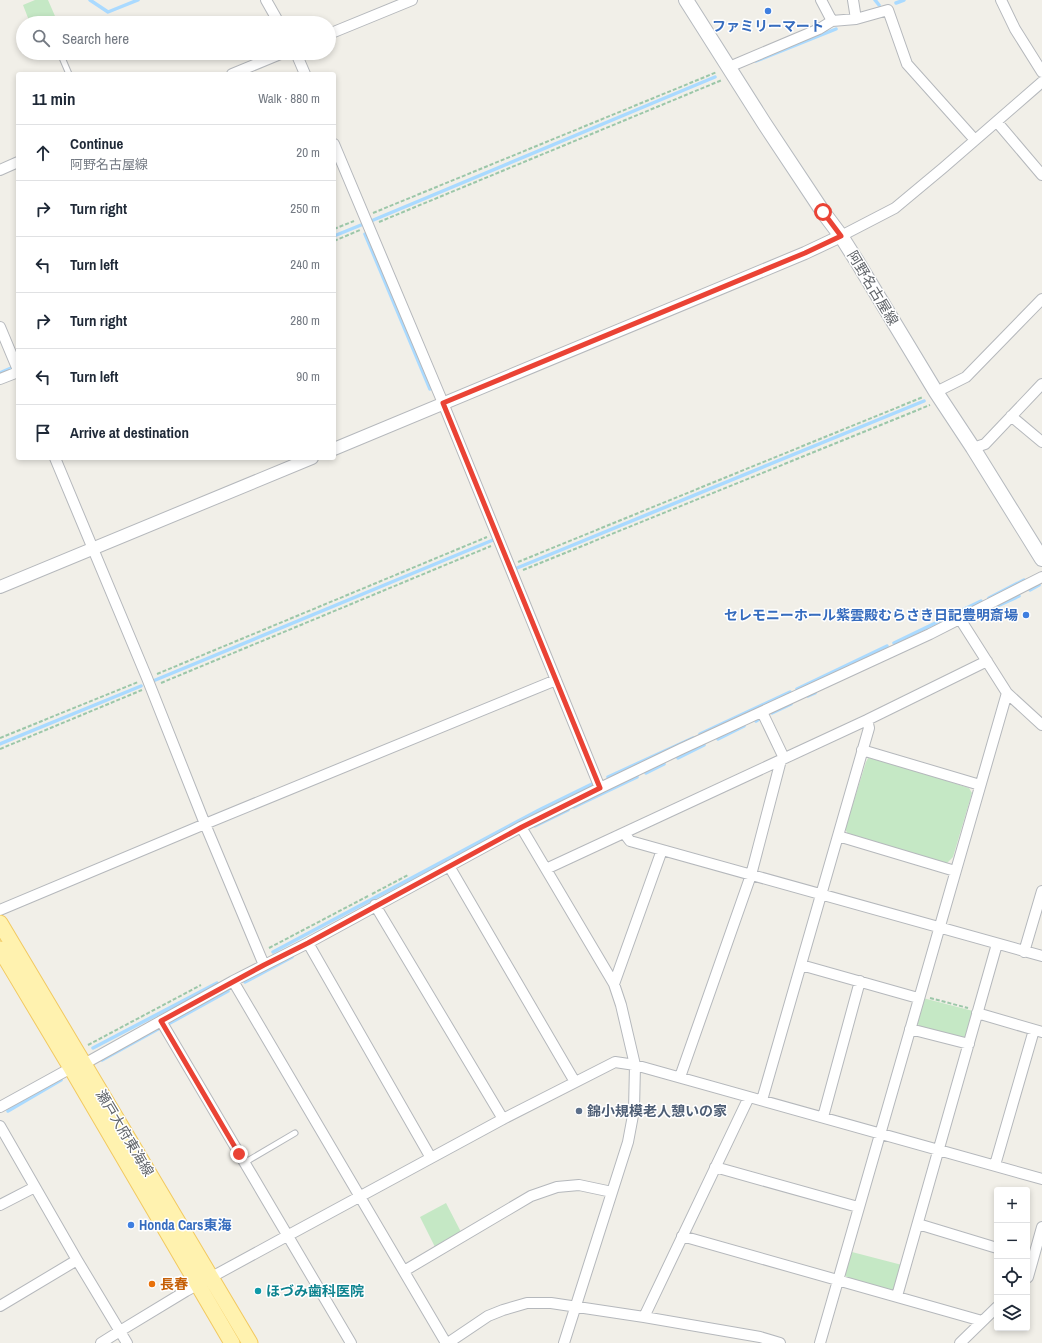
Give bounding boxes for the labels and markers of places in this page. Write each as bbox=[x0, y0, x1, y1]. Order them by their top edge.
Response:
marker: ファミリーマート bbox=[763, 6, 773, 16]
place label: ファミリーマート bbox=[712, 17, 824, 35]
place label: セレモニーホール紫雲殿むらさき日記豊明斎場 bbox=[724, 606, 1018, 624]
marker: セレモニーホール紫雲殿むらさき日記豊明斎場 bbox=[1021, 610, 1031, 620]
place label: 錦小規模老人憩いの家 bbox=[587, 1102, 727, 1120]
marker: 錦小規模老人憩いの家 bbox=[574, 1106, 584, 1116]
place label: Honda Cars東海 bbox=[139, 1216, 231, 1234]
marker: Honda Cars東海 bbox=[126, 1220, 136, 1230]
place label: 長春 bbox=[160, 1275, 188, 1293]
marker: 長春 bbox=[147, 1279, 157, 1289]
place label: ほづみ歯科医院 bbox=[266, 1282, 364, 1300]
marker: ほづみ歯科医院 bbox=[253, 1286, 263, 1296]

